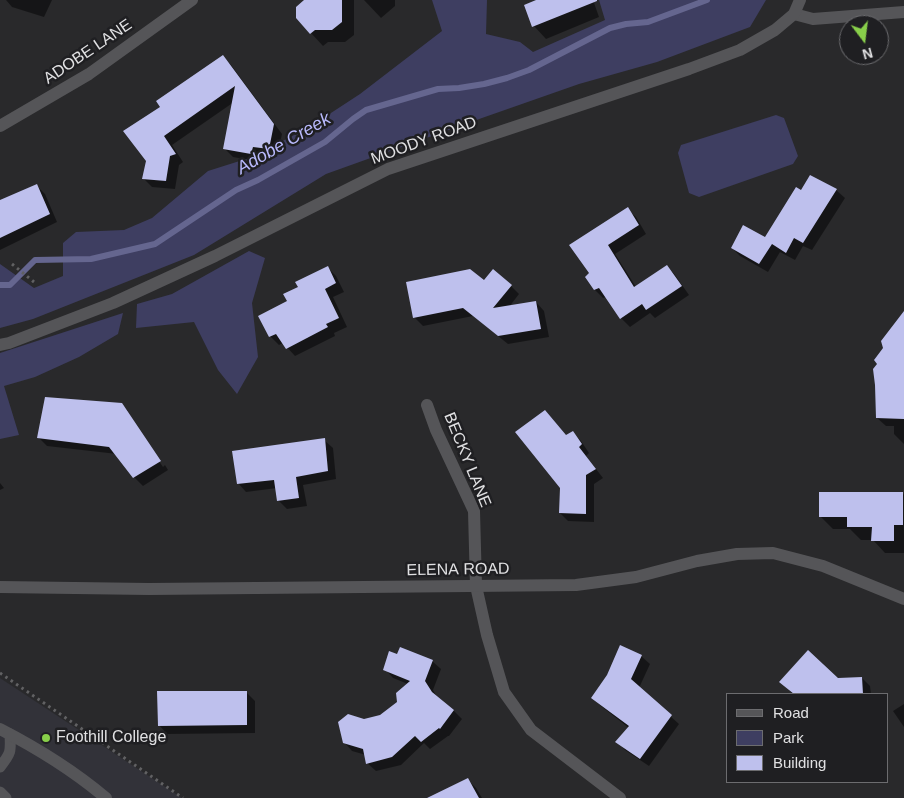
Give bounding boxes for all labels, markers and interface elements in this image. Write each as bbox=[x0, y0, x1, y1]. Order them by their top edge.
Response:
street label: ADOBE LANE bbox=[40, 15, 136, 89]
north arrow bbox=[839, 15, 889, 65]
text: N bbox=[861, 44, 875, 63]
water label: Adobe Creek bbox=[233, 108, 335, 180]
street label: MOODY ROAD bbox=[369, 113, 479, 169]
street label: BECKY LANE bbox=[439, 410, 495, 510]
street label: ELENA ROAD bbox=[406, 560, 510, 580]
legend bbox=[726, 693, 889, 783]
text: Road bbox=[773, 704, 809, 721]
place label: Foothill College bbox=[56, 728, 166, 748]
text: Park bbox=[773, 729, 804, 746]
marker: Foothill College bbox=[40, 732, 52, 744]
text: Building bbox=[773, 754, 826, 771]

